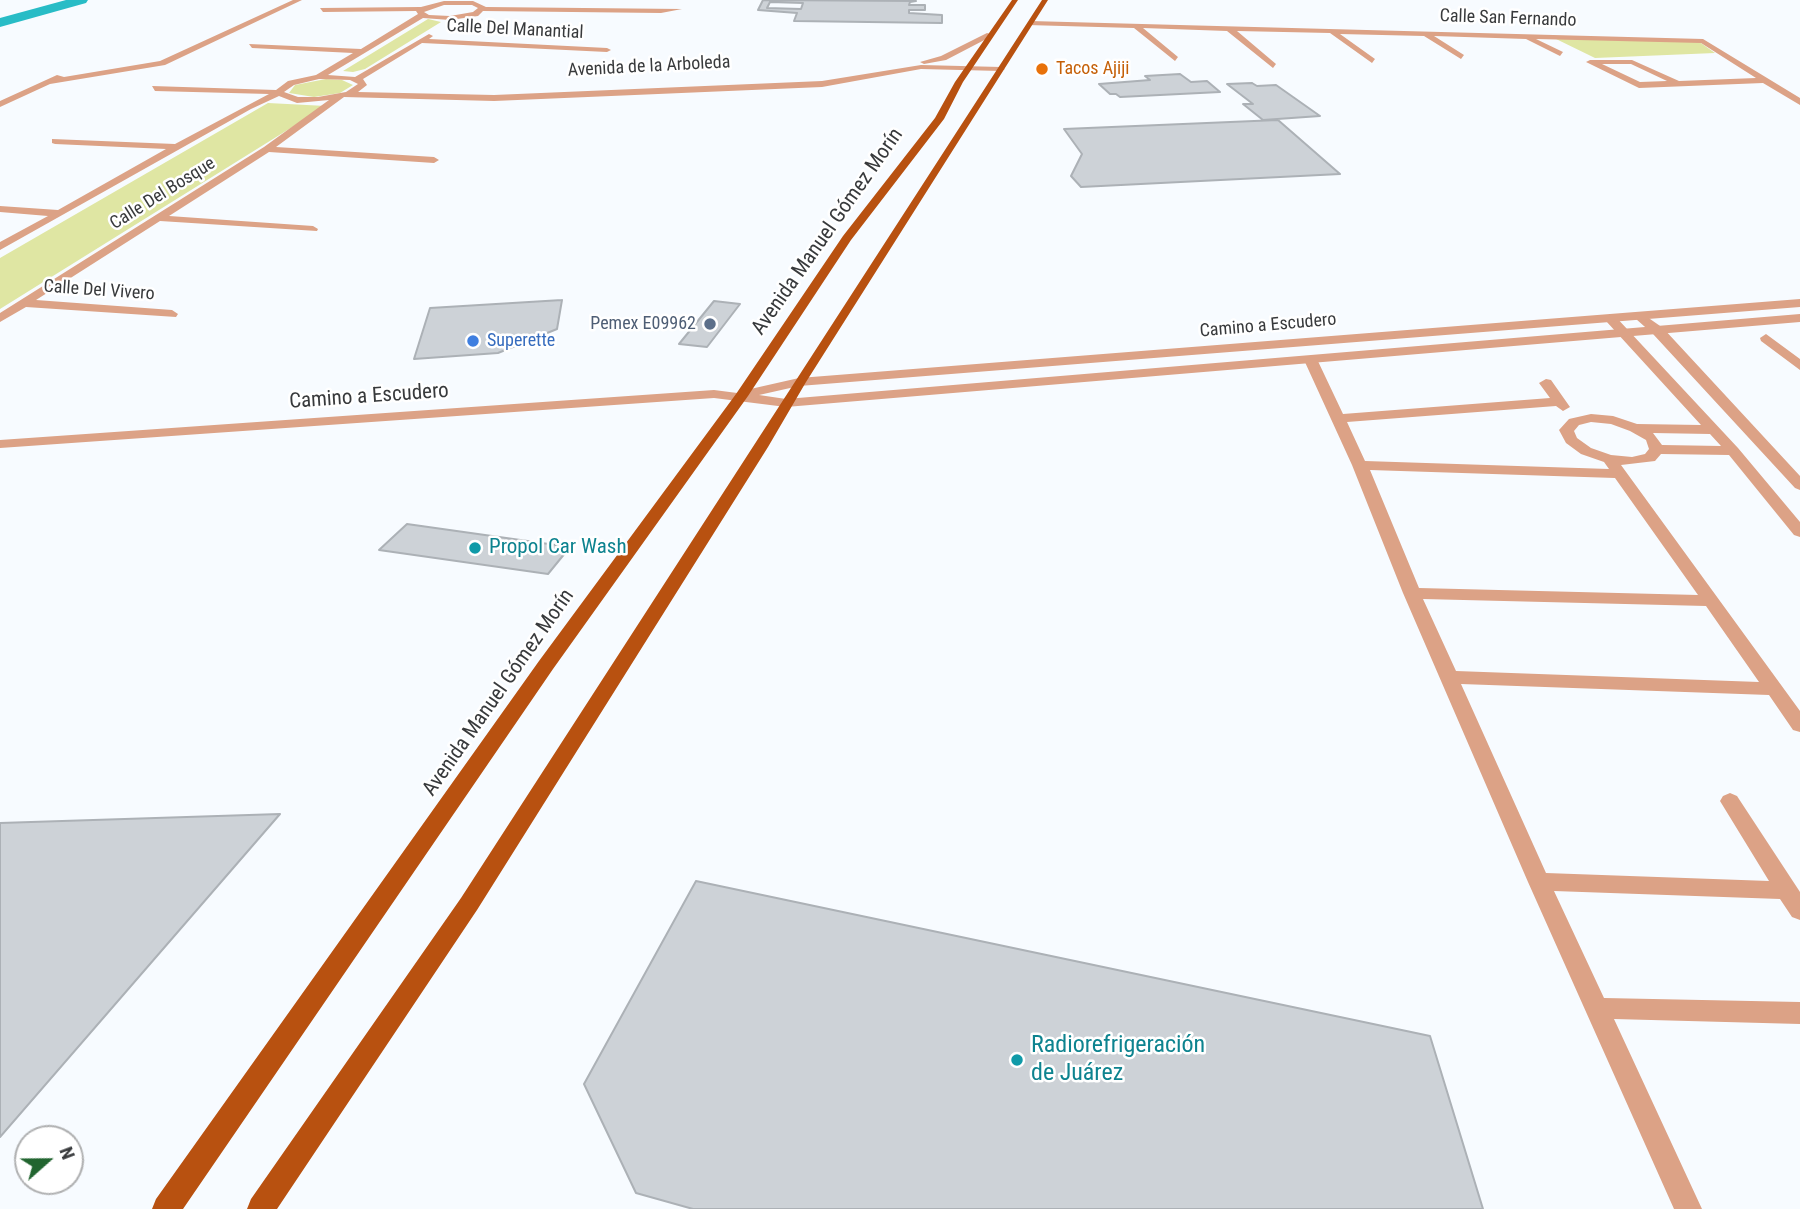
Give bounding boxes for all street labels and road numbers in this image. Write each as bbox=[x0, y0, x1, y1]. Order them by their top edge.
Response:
street label: Calle San Fernando bbox=[1439, 6, 1577, 32]
street label: Calle Del Manantial bbox=[446, 16, 584, 44]
street label: Avenida de la Arboleda bbox=[567, 52, 731, 82]
street label: Avenida Manuel Gómez Morín bbox=[747, 124, 909, 340]
street label: Calle Del Bosque bbox=[106, 153, 220, 235]
street label: Calle Del Vivero bbox=[43, 276, 155, 306]
street label: Camino a Escudero bbox=[1199, 309, 1337, 343]
street label: Camino a Escudero bbox=[288, 379, 450, 415]
street label: Avenida Manuel Gómez Morín bbox=[418, 585, 580, 801]

